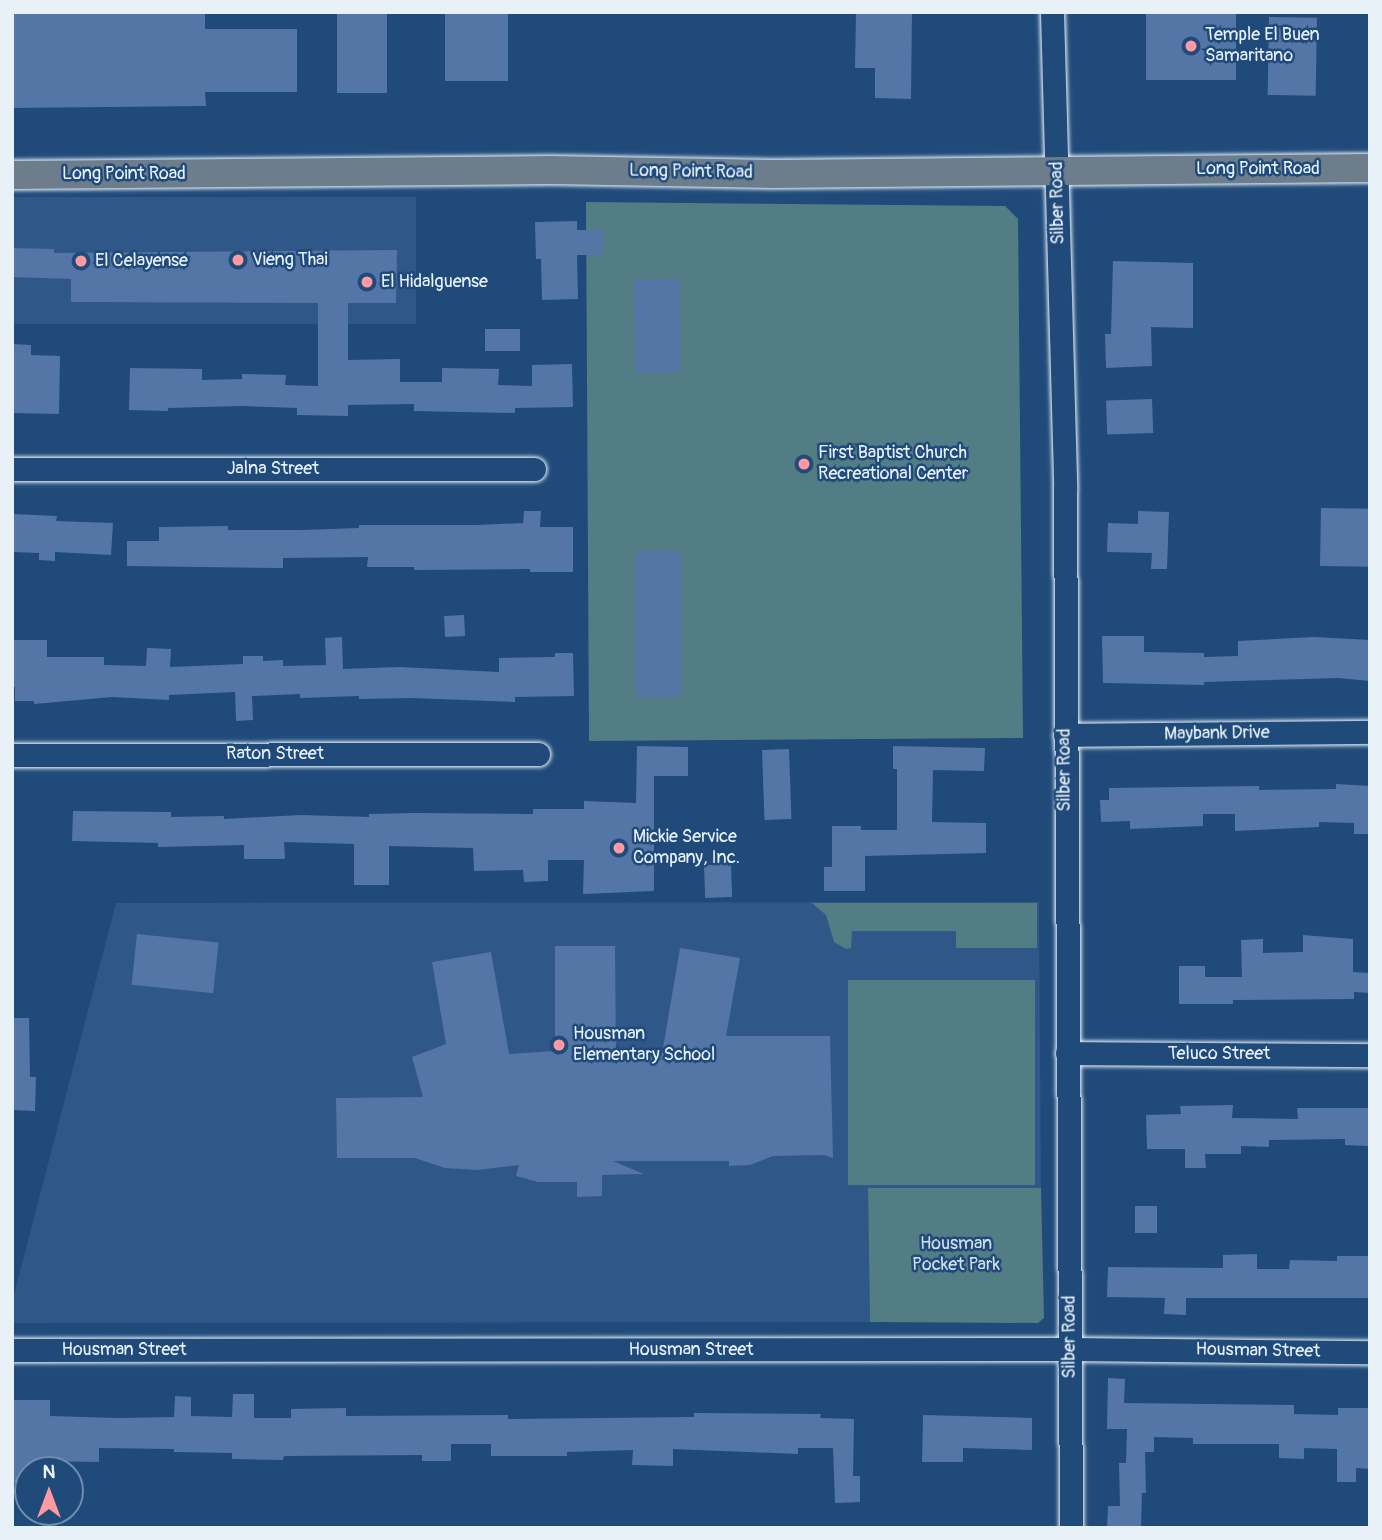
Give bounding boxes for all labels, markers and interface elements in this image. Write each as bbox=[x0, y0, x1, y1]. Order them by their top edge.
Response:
place label: Temple El Buen Samaritano bbox=[1205, 25, 1320, 68]
marker: Temple El Buen Samaritano bbox=[1183, 38, 1199, 54]
street label: Long Point Road bbox=[1196, 158, 1320, 180]
street label: Long Point Road bbox=[629, 160, 753, 184]
street label: Silber Road bbox=[1046, 161, 1070, 245]
street label: Long Point Road bbox=[62, 163, 186, 185]
place label: Vieng Thai bbox=[252, 249, 328, 271]
place label: El Celayense bbox=[95, 250, 188, 272]
marker: Vieng Thai bbox=[230, 252, 246, 268]
marker: El Celayense bbox=[73, 253, 89, 269]
place label: El Hidalguense bbox=[381, 271, 488, 293]
marker: El Hidalguense bbox=[359, 274, 375, 290]
place label: First Baptist Church Recreational Center bbox=[818, 443, 968, 486]
marker: First Baptist Church Recreational Center bbox=[796, 456, 812, 472]
street label: Jalna Street bbox=[227, 458, 319, 480]
street label: Maybank Drive bbox=[1164, 722, 1270, 746]
street label: Silber Road bbox=[1054, 728, 1076, 812]
street label: Raton Street bbox=[226, 743, 324, 765]
place label: Mickie Service Company, Inc. bbox=[633, 827, 740, 870]
marker: Mickie Service Company, Inc. bbox=[611, 840, 627, 856]
place label: Housman Elementary School bbox=[573, 1024, 715, 1066]
marker: Housman Elementary School bbox=[551, 1037, 567, 1053]
street label: Teluco Street bbox=[1168, 1043, 1270, 1065]
park label: Housman Pocket Park bbox=[912, 1234, 1000, 1276]
street label: Silber Road bbox=[1059, 1295, 1081, 1379]
street label: Housman Street bbox=[62, 1339, 186, 1361]
street label: Housman Street bbox=[629, 1339, 753, 1361]
street label: Housman Street bbox=[1195, 1339, 1321, 1363]
north arrow bbox=[14, 1456, 84, 1526]
text: N bbox=[43, 1460, 55, 1484]

